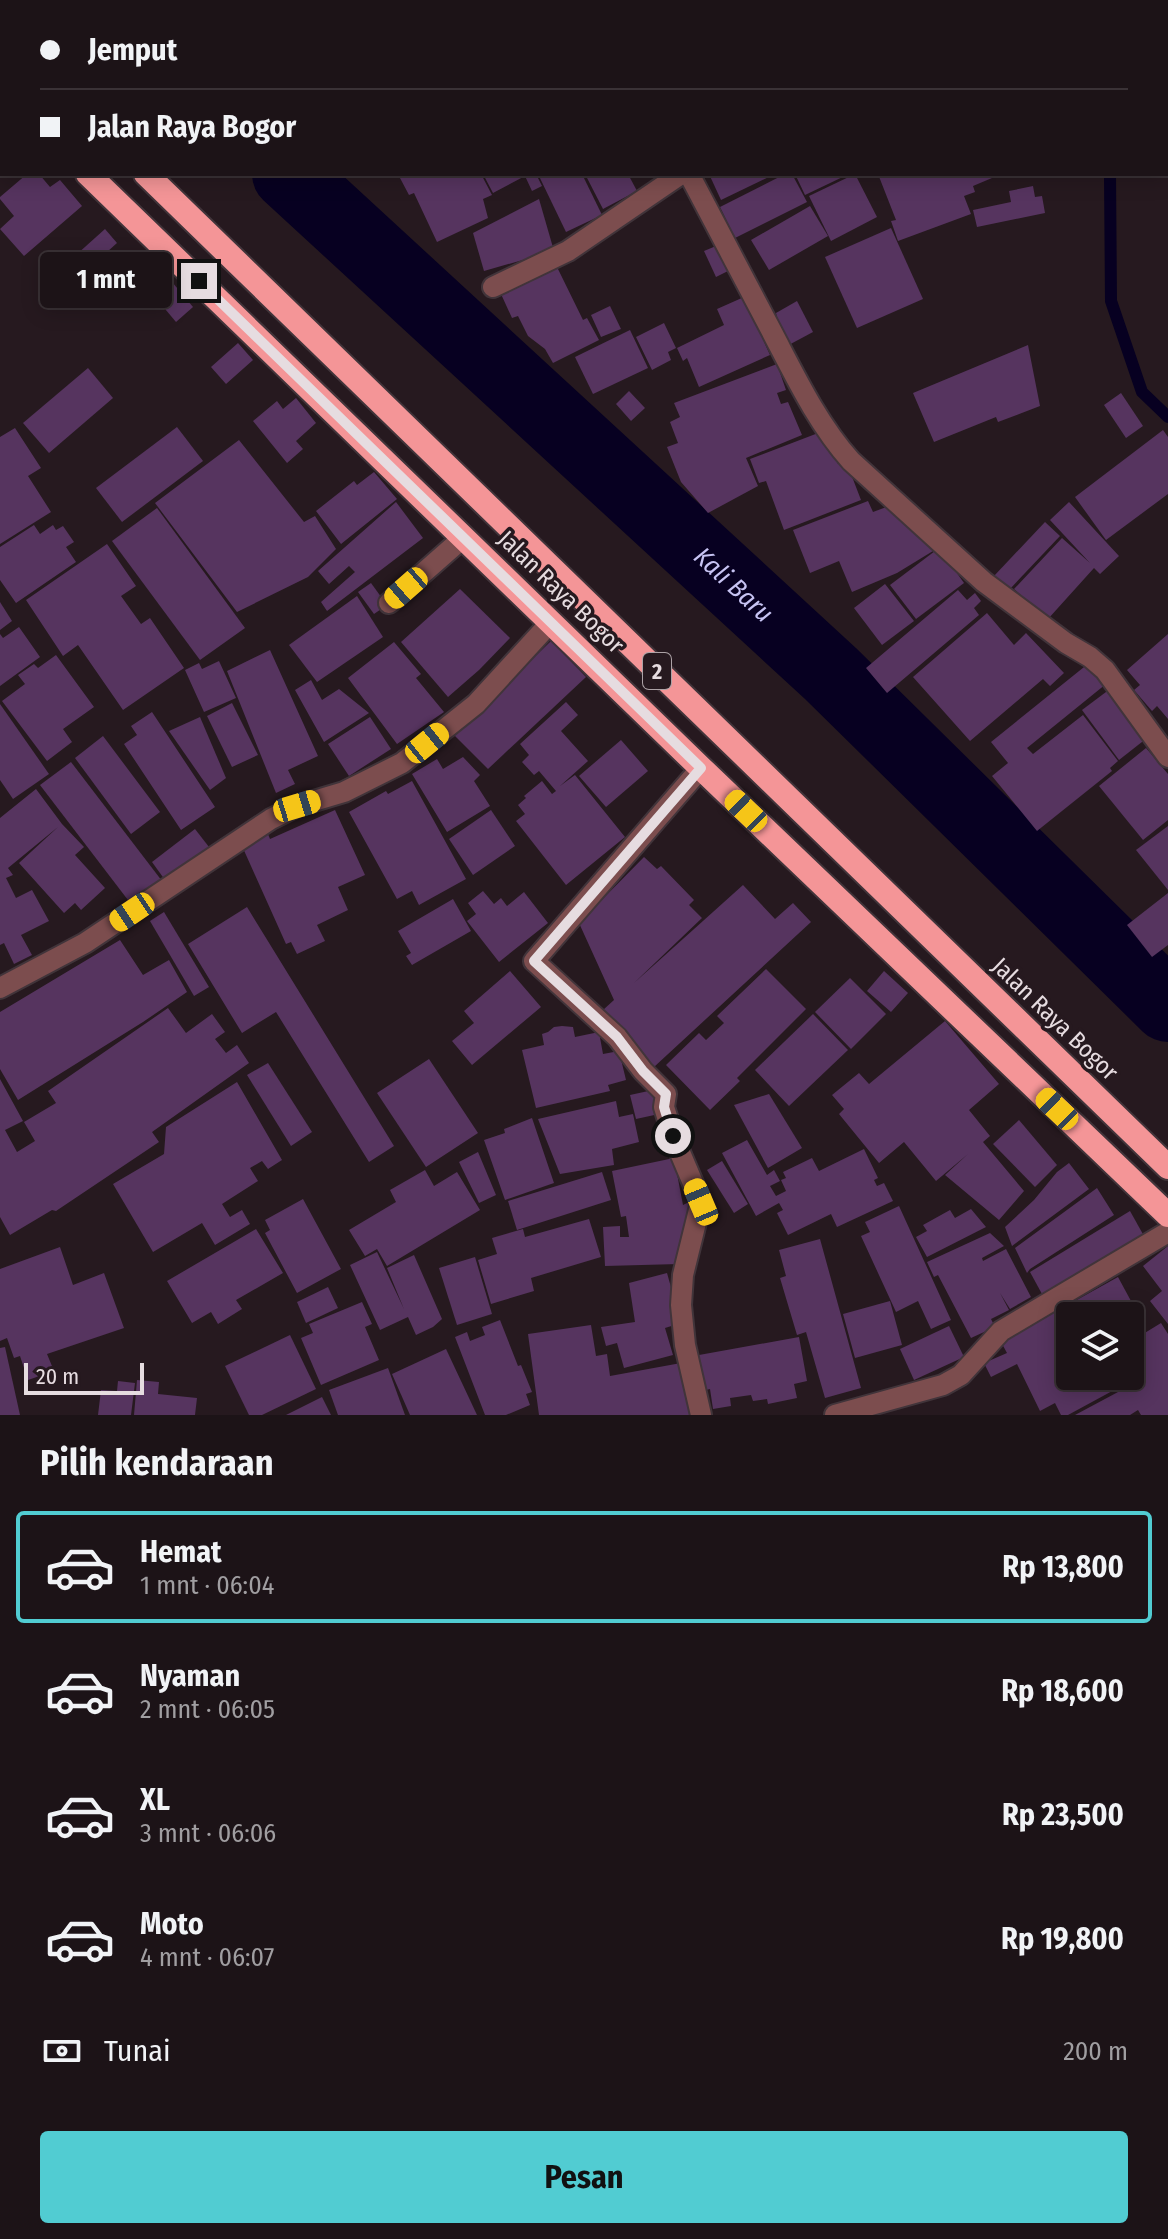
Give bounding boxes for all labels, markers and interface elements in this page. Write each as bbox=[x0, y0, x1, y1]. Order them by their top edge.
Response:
text: Jemput bbox=[88, 32, 177, 68]
text: Jalan Raya Bogor bbox=[88, 109, 296, 145]
callout: 1 mnt bbox=[39, 253, 171, 309]
route end bbox=[181, 263, 217, 299]
text: 1 mnt bbox=[76, 264, 136, 295]
street label: Jalan Raya Bogor bbox=[492, 525, 630, 659]
water label: Kali Baru bbox=[688, 540, 780, 629]
car bbox=[380, 563, 432, 613]
road number: 2 bbox=[643, 653, 671, 689]
car bbox=[401, 719, 453, 767]
car bbox=[720, 786, 772, 836]
car bbox=[271, 788, 323, 824]
car bbox=[105, 889, 159, 935]
street label: Jalan Raya Bogor bbox=[986, 952, 1124, 1086]
car bbox=[1031, 1084, 1083, 1134]
route start bbox=[655, 1118, 691, 1154]
car bbox=[681, 1175, 721, 1229]
map controls bbox=[1056, 1302, 1144, 1390]
button: layers bbox=[1056, 1302, 1144, 1390]
scale bar bbox=[24, 1359, 144, 1395]
text: 20 m bbox=[36, 1363, 79, 1390]
text: Pilih kendaraan bbox=[40, 1441, 274, 1485]
icon: car bbox=[44, 1531, 116, 1603]
text: Hemat bbox=[140, 1534, 222, 1570]
text: Rp 13,800 bbox=[1002, 1549, 1124, 1585]
text: 1 mnt · 06:04 bbox=[140, 1570, 274, 1601]
icon: car bbox=[44, 1655, 116, 1727]
text: Nyaman bbox=[140, 1658, 240, 1694]
text: Rp 18,600 bbox=[1001, 1673, 1124, 1709]
text: 2 mnt · 06:05 bbox=[140, 1694, 275, 1725]
icon: car bbox=[44, 1779, 116, 1851]
text: XL bbox=[140, 1782, 170, 1818]
text: Rp 23,500 bbox=[1002, 1797, 1124, 1833]
text: 3 mnt · 06:06 bbox=[140, 1818, 276, 1849]
icon: car bbox=[44, 1903, 116, 1975]
text: Moto bbox=[140, 1906, 204, 1942]
text: Rp 19,800 bbox=[1001, 1921, 1124, 1957]
text: 4 mnt · 06:07 bbox=[140, 1942, 274, 1973]
icon: cash bbox=[40, 2029, 84, 2073]
text: Tunai bbox=[104, 2033, 170, 2069]
text: 200 m bbox=[1063, 2036, 1128, 2067]
button: Pesan bbox=[40, 2131, 1128, 2223]

